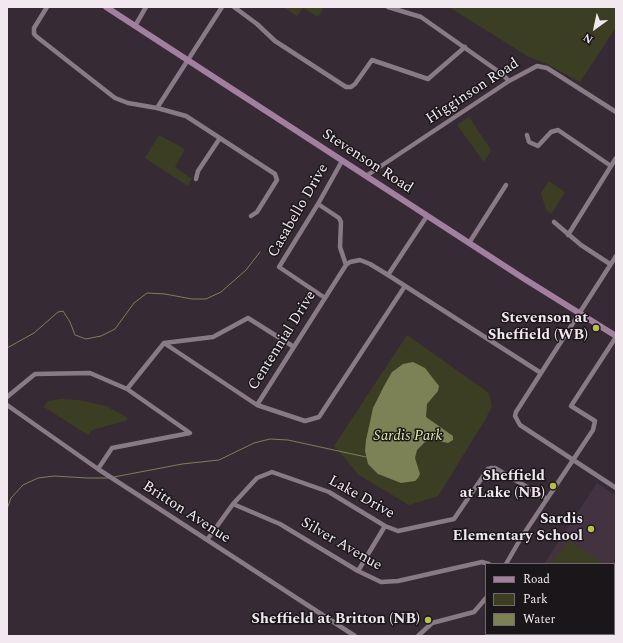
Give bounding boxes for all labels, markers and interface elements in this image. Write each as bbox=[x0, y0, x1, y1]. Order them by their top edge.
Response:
north arrow bbox=[575, 8, 615, 48]
text: N bbox=[580, 29, 597, 48]
street label: Higginson Road bbox=[423, 55, 523, 129]
street label: Stevenson Road bbox=[318, 126, 416, 198]
street label: Casabello Drive bbox=[265, 161, 333, 261]
street label: Centennial Drive bbox=[245, 288, 321, 394]
place label: Stevenson at Sheffield (WB) bbox=[488, 310, 588, 345]
marker: Stevenson at Sheffield (WB) bbox=[591, 323, 601, 333]
park label: Sardis Park bbox=[373, 428, 443, 446]
place label: Sheffield at Lake (NB) bbox=[460, 468, 545, 503]
street label: Lake Drive bbox=[325, 473, 397, 523]
street label: Britton Avenue bbox=[139, 478, 233, 548]
marker: Sheffield at Lake (NB) bbox=[548, 481, 558, 491]
place label: Sardis Elementary School bbox=[453, 511, 583, 546]
street label: Silver Avenue bbox=[297, 515, 385, 575]
marker: Sardis Elementary School bbox=[586, 524, 596, 534]
legend bbox=[485, 563, 615, 635]
text: Road bbox=[523, 570, 550, 589]
text: Park bbox=[523, 590, 548, 609]
text: Water bbox=[523, 610, 555, 629]
place label: Sheffield at Britton (NB) bbox=[251, 611, 420, 629]
marker: Sheffield at Britton (NB) bbox=[423, 615, 433, 625]

